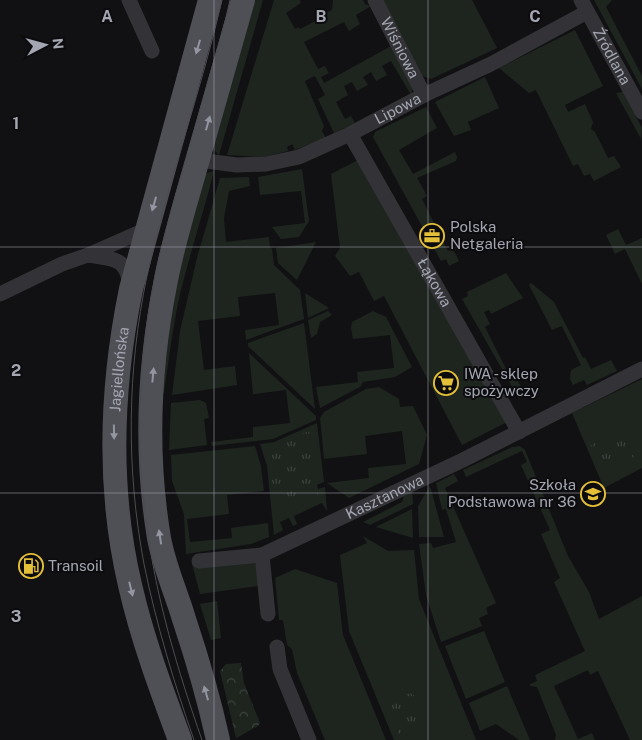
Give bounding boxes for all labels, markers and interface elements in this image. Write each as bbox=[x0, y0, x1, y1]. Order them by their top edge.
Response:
text: A bbox=[101, 7, 113, 26]
text: B bbox=[316, 7, 327, 26]
text: C bbox=[529, 7, 541, 26]
street label: Wiśniowa bbox=[377, 14, 423, 81]
north arrow bbox=[20, 20, 70, 70]
street label: Źródlana bbox=[590, 25, 634, 87]
text: N bbox=[49, 37, 66, 50]
one-way arrow bbox=[193, 40, 201, 55]
street label: Lipowa bbox=[372, 89, 423, 127]
text: 1 bbox=[13, 114, 19, 133]
one-way arrow bbox=[205, 115, 213, 130]
one-way arrow bbox=[149, 196, 157, 211]
place label: Polska Netgaleria bbox=[450, 218, 523, 252]
office icon: Polska Netgaleria bbox=[419, 223, 445, 249]
street label: Łąkowa bbox=[414, 255, 455, 310]
street label: Jagiellońska bbox=[106, 326, 132, 412]
text: 2 bbox=[11, 361, 21, 380]
place label: IWA - sklep spożywczy bbox=[464, 365, 539, 399]
one-way arrow bbox=[150, 366, 158, 382]
supermarket icon: IWA - sklep spożywczy bbox=[433, 370, 459, 396]
one-way arrow bbox=[110, 424, 118, 440]
street label: Kasztanowa bbox=[343, 471, 426, 522]
place label: Szkoła Podstawowa nr 36 bbox=[448, 476, 576, 510]
school or university icon: Szkoła Podstawowa nr 36 bbox=[580, 481, 606, 507]
one-way arrow bbox=[155, 529, 163, 545]
fuel station icon: Transoil bbox=[18, 553, 44, 579]
place label: Transoil bbox=[48, 557, 103, 574]
one-way arrow bbox=[127, 582, 135, 597]
text: 3 bbox=[11, 607, 21, 626]
one-way arrow bbox=[202, 685, 210, 700]

